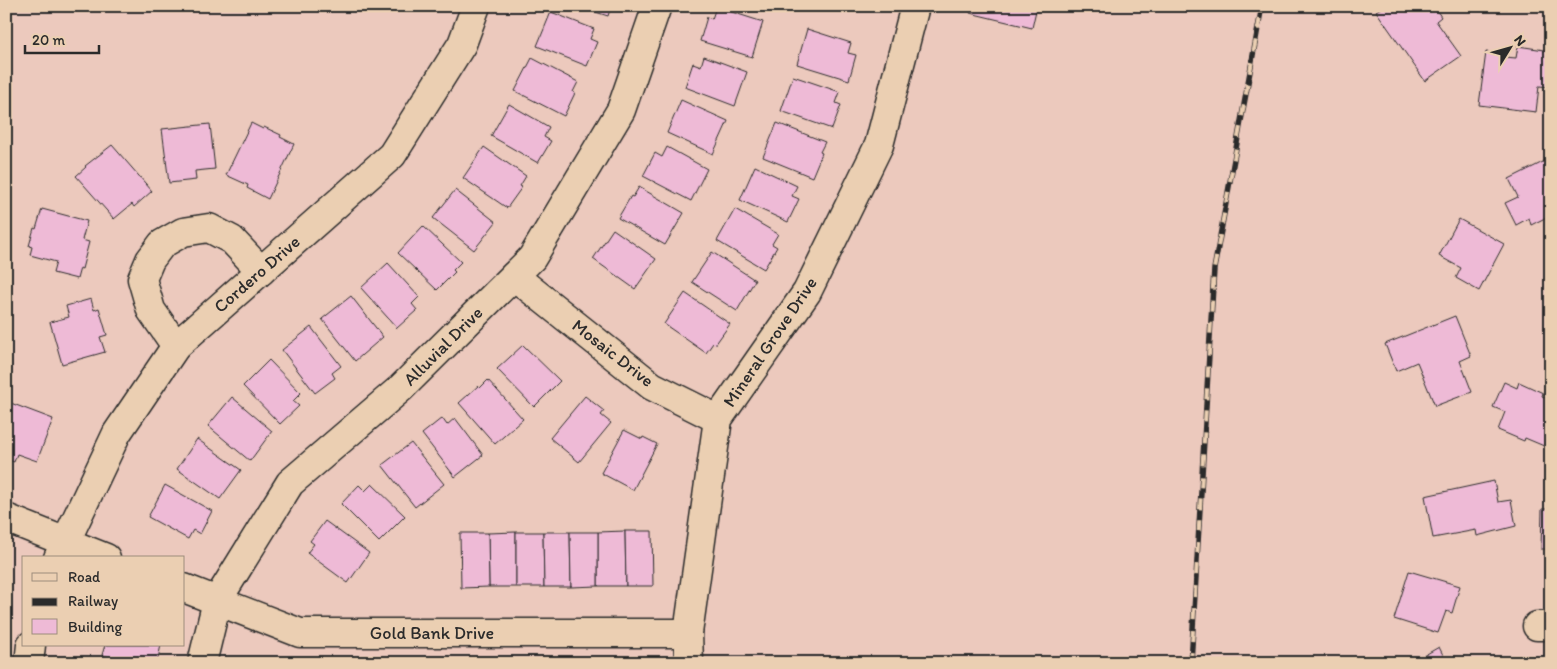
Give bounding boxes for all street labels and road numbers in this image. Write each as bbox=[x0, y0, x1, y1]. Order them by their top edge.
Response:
street label: Cordero Drive bbox=[209, 231, 305, 317]
street label: Mineral Grove Drive bbox=[718, 273, 822, 411]
street label: Alluvial Drive bbox=[399, 302, 487, 390]
street label: Mosaic Drive bbox=[568, 314, 658, 392]
street label: Gold Bank Drive bbox=[370, 622, 494, 644]

